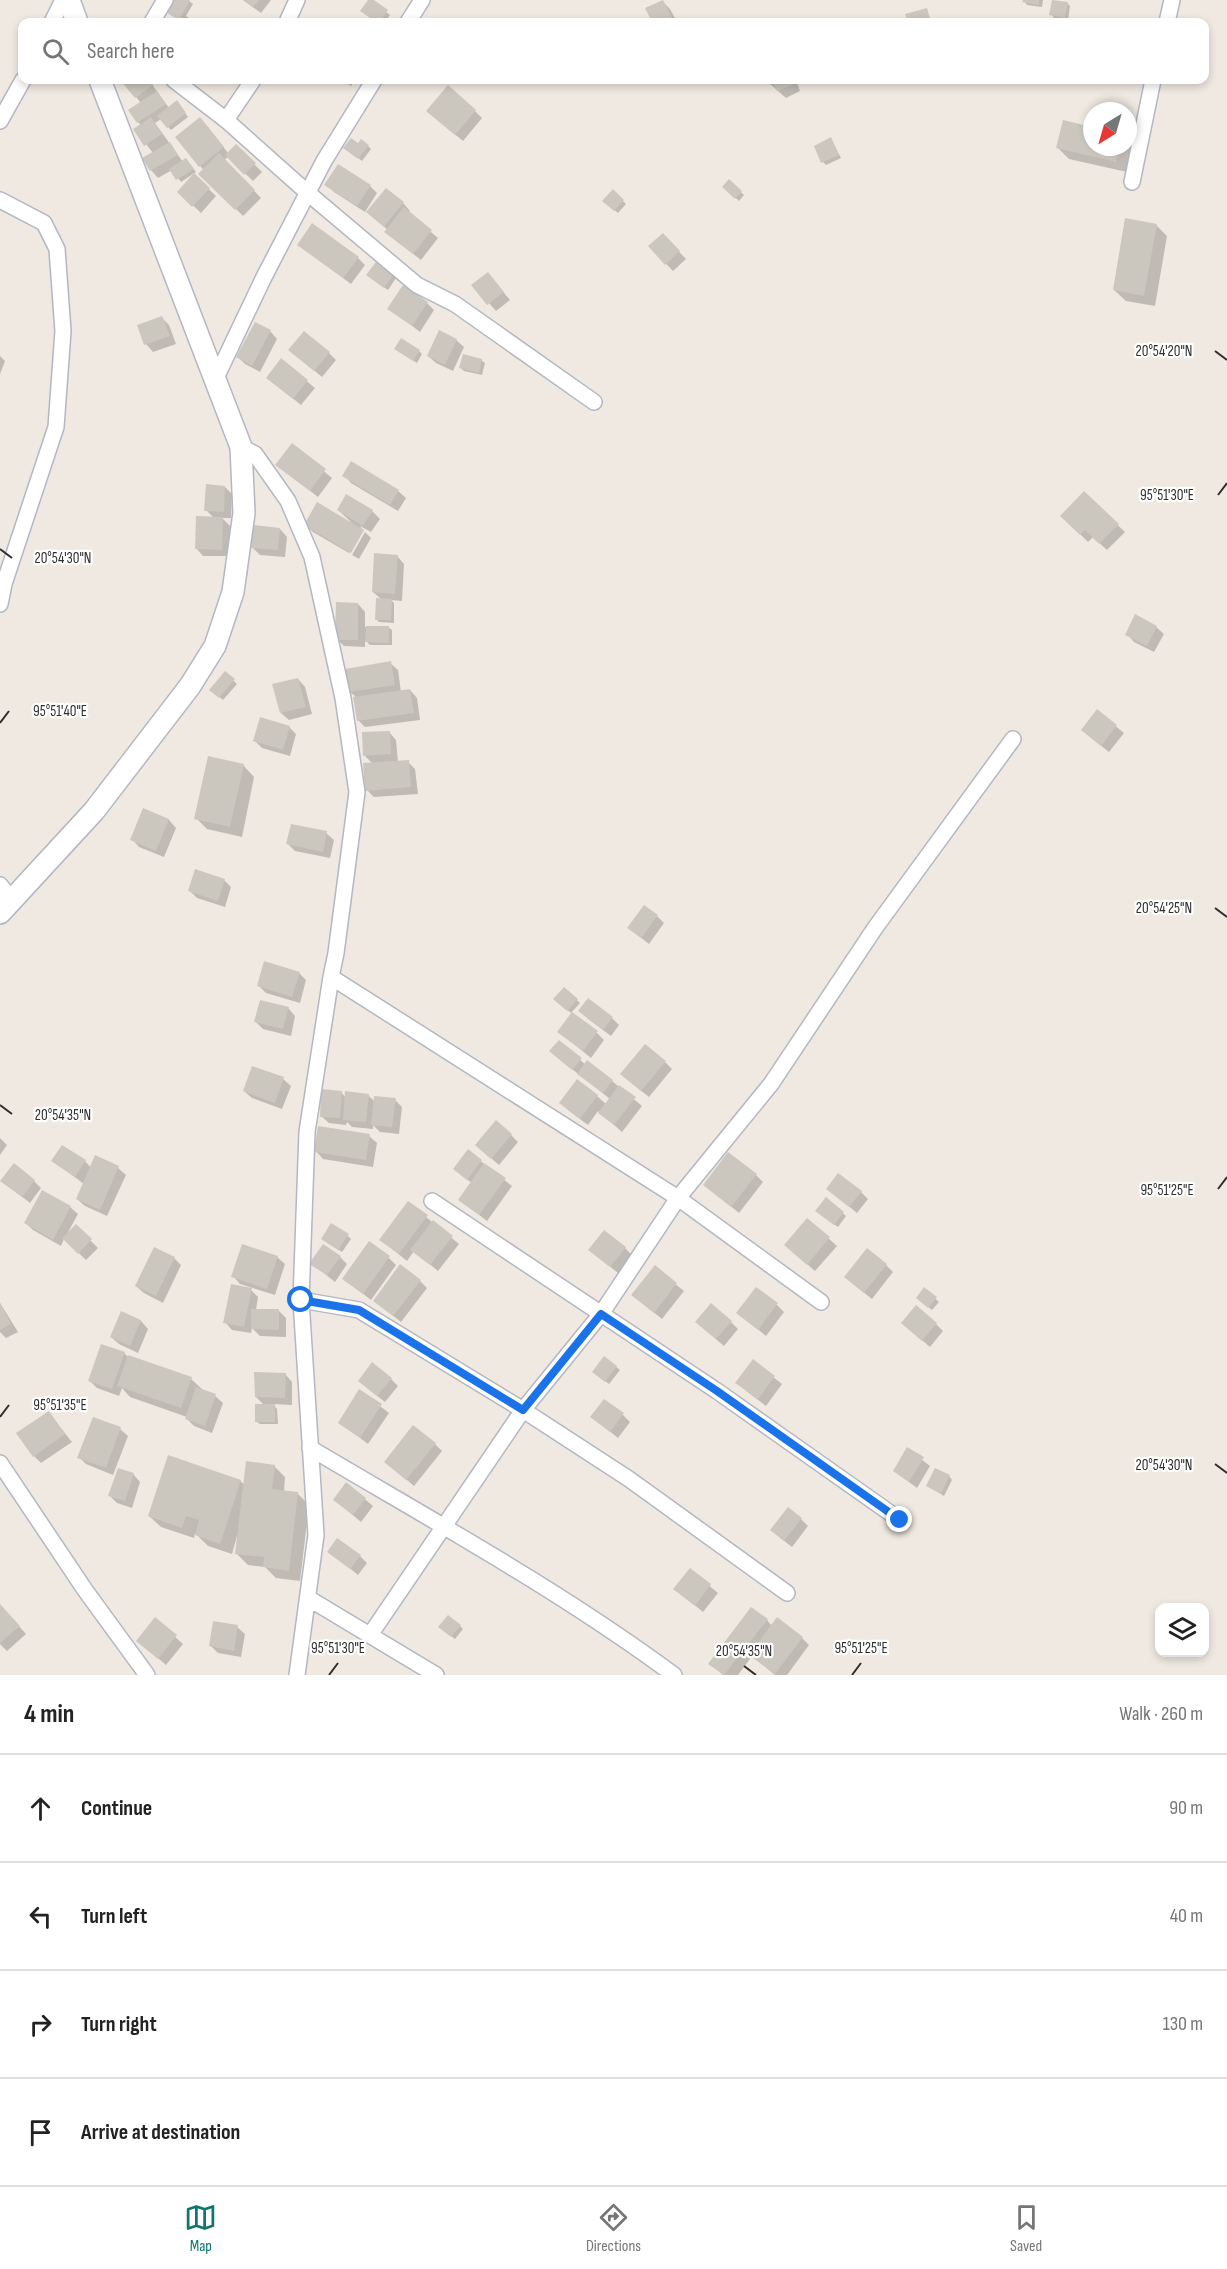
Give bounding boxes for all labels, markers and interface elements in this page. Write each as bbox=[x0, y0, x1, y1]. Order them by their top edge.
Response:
search box bbox=[18, 18, 1209, 84]
icon: search bbox=[39, 35, 72, 68]
text: Search here bbox=[87, 38, 174, 65]
north arrow bbox=[1083, 102, 1137, 156]
text: 20°54'20"N bbox=[1136, 342, 1192, 361]
text: 95°51'30"E bbox=[1140, 486, 1194, 505]
text: 20°54'30"N bbox=[34, 549, 92, 568]
text: 95°51'40"E bbox=[33, 702, 87, 721]
text: 20°54'25"N bbox=[1136, 899, 1192, 918]
text: 20°54'35"N bbox=[35, 1106, 91, 1125]
text: 95°51'25"E bbox=[1140, 1181, 1194, 1200]
route start bbox=[287, 1286, 313, 1312]
text: 95°51'35"E bbox=[33, 1396, 87, 1415]
text: 20°54'30"N bbox=[1135, 1456, 1193, 1475]
route end bbox=[886, 1506, 912, 1532]
map controls bbox=[1155, 1603, 1209, 1657]
button: layers bbox=[1155, 1603, 1209, 1657]
text: 95°51'30"E bbox=[311, 1639, 365, 1658]
text: 95°51'25"E bbox=[834, 1639, 888, 1658]
text: 20°54'35"N bbox=[716, 1642, 772, 1661]
text: 4 min bbox=[24, 1699, 74, 1730]
text: Walk · 260 m bbox=[1119, 1702, 1203, 1726]
icon: ahead bbox=[24, 1792, 57, 1825]
text: Continue bbox=[81, 1795, 152, 1822]
text: 90 m bbox=[1169, 1796, 1203, 1820]
icon: left bbox=[24, 1900, 57, 1933]
text: Turn left bbox=[81, 1903, 147, 1930]
text: 40 m bbox=[1170, 1904, 1203, 1928]
icon: right bbox=[24, 2008, 57, 2041]
text: Turn right bbox=[81, 2011, 157, 2038]
text: 130 m bbox=[1163, 2012, 1203, 2036]
icon: arrive bbox=[24, 2116, 57, 2149]
text: Arrive at destination bbox=[81, 2119, 240, 2146]
tab: Map bbox=[184, 2201, 217, 2256]
tab: Directions bbox=[586, 2201, 641, 2256]
tab: Saved bbox=[1010, 2201, 1043, 2256]

